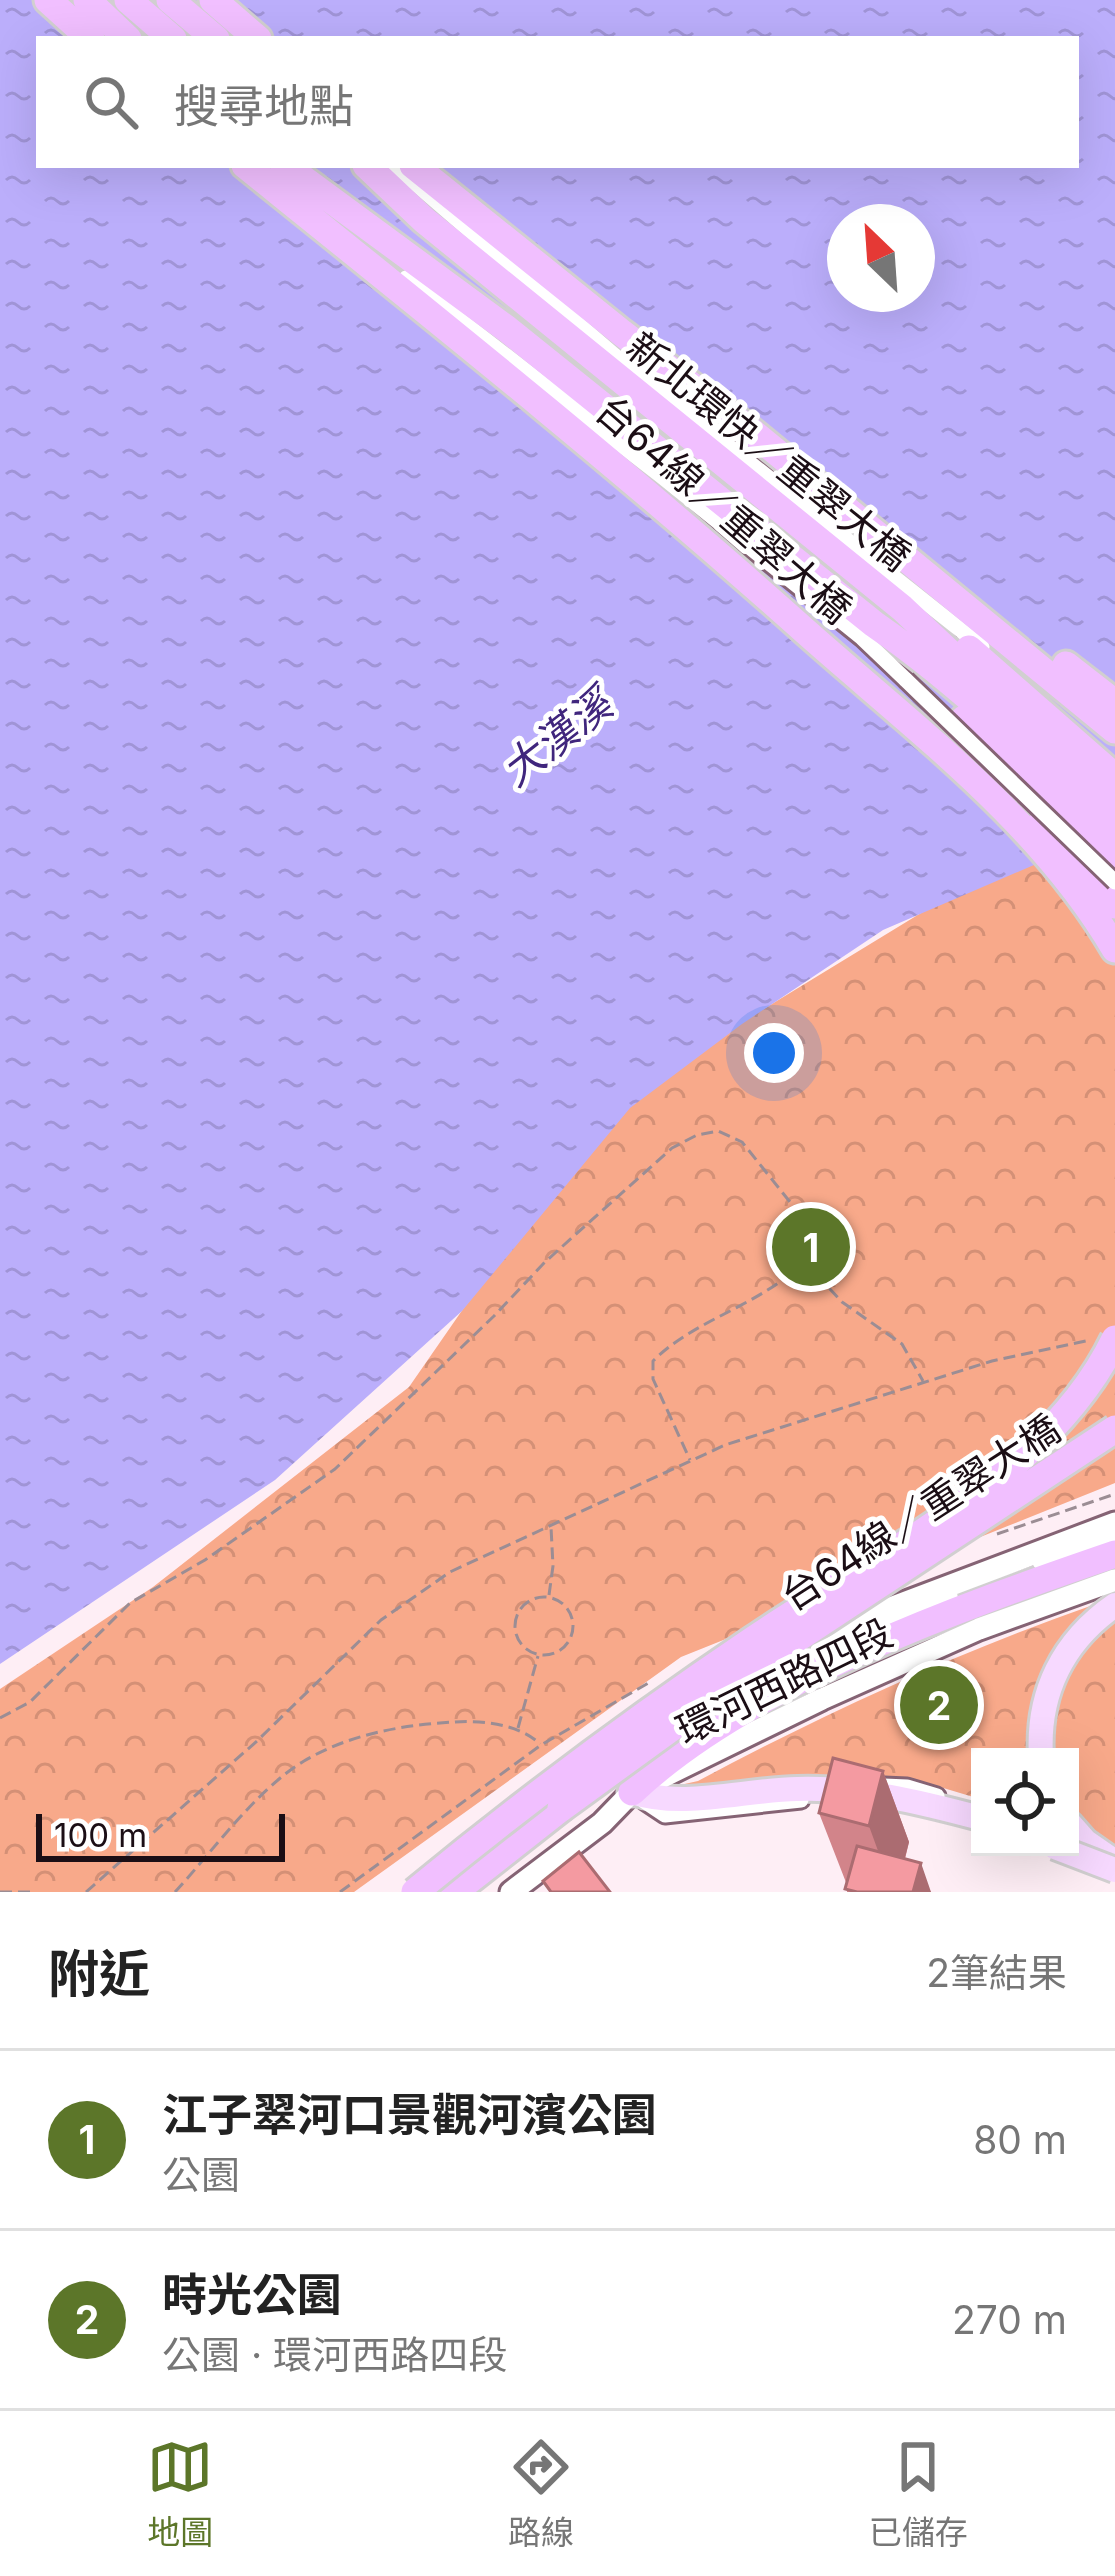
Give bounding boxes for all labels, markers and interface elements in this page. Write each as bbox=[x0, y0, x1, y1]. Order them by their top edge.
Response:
search box bbox=[36, 36, 1079, 168]
icon: search bbox=[78, 69, 144, 135]
text: 搜尋地點 bbox=[174, 78, 354, 133]
north arrow bbox=[827, 204, 935, 312]
street label: 新北環快／重翠大橋 bbox=[618, 322, 920, 580]
street label: 台64線／重翠大橋 bbox=[587, 386, 861, 632]
water label: 大漢溪 bbox=[491, 675, 625, 796]
your location bbox=[744, 1023, 804, 1083]
pin: 1 bbox=[772, 1202, 850, 1292]
street label: 台64線／重翠大橋 bbox=[772, 1404, 1068, 1620]
street label: 環河西路四段 bbox=[669, 1609, 899, 1753]
pin: 2 bbox=[900, 1660, 978, 1750]
map controls bbox=[971, 1748, 1079, 1856]
button: locate bbox=[971, 1748, 1079, 1856]
scale bar bbox=[36, 1808, 285, 1861]
text: 100 m bbox=[54, 1815, 147, 1855]
text: 附近 bbox=[48, 1943, 150, 2004]
text: 2筆結果 bbox=[926, 1949, 1067, 1996]
text: 江子翠河口景觀河濱公園 bbox=[162, 2087, 657, 2142]
text: 1 bbox=[79, 2116, 95, 2163]
text: 80 m bbox=[973, 2116, 1067, 2163]
text: 公園 bbox=[162, 2151, 240, 2198]
text: 時光公園 bbox=[162, 2267, 342, 2322]
text: 2 bbox=[75, 2296, 99, 2343]
text: 270 m bbox=[952, 2296, 1067, 2343]
text: 公園 · 環河西路四段 bbox=[162, 2331, 507, 2378]
tab: 地圖 bbox=[147, 2434, 213, 2554]
tab: 路線 bbox=[508, 2434, 574, 2554]
tab: 已儲存 bbox=[869, 2434, 968, 2554]

